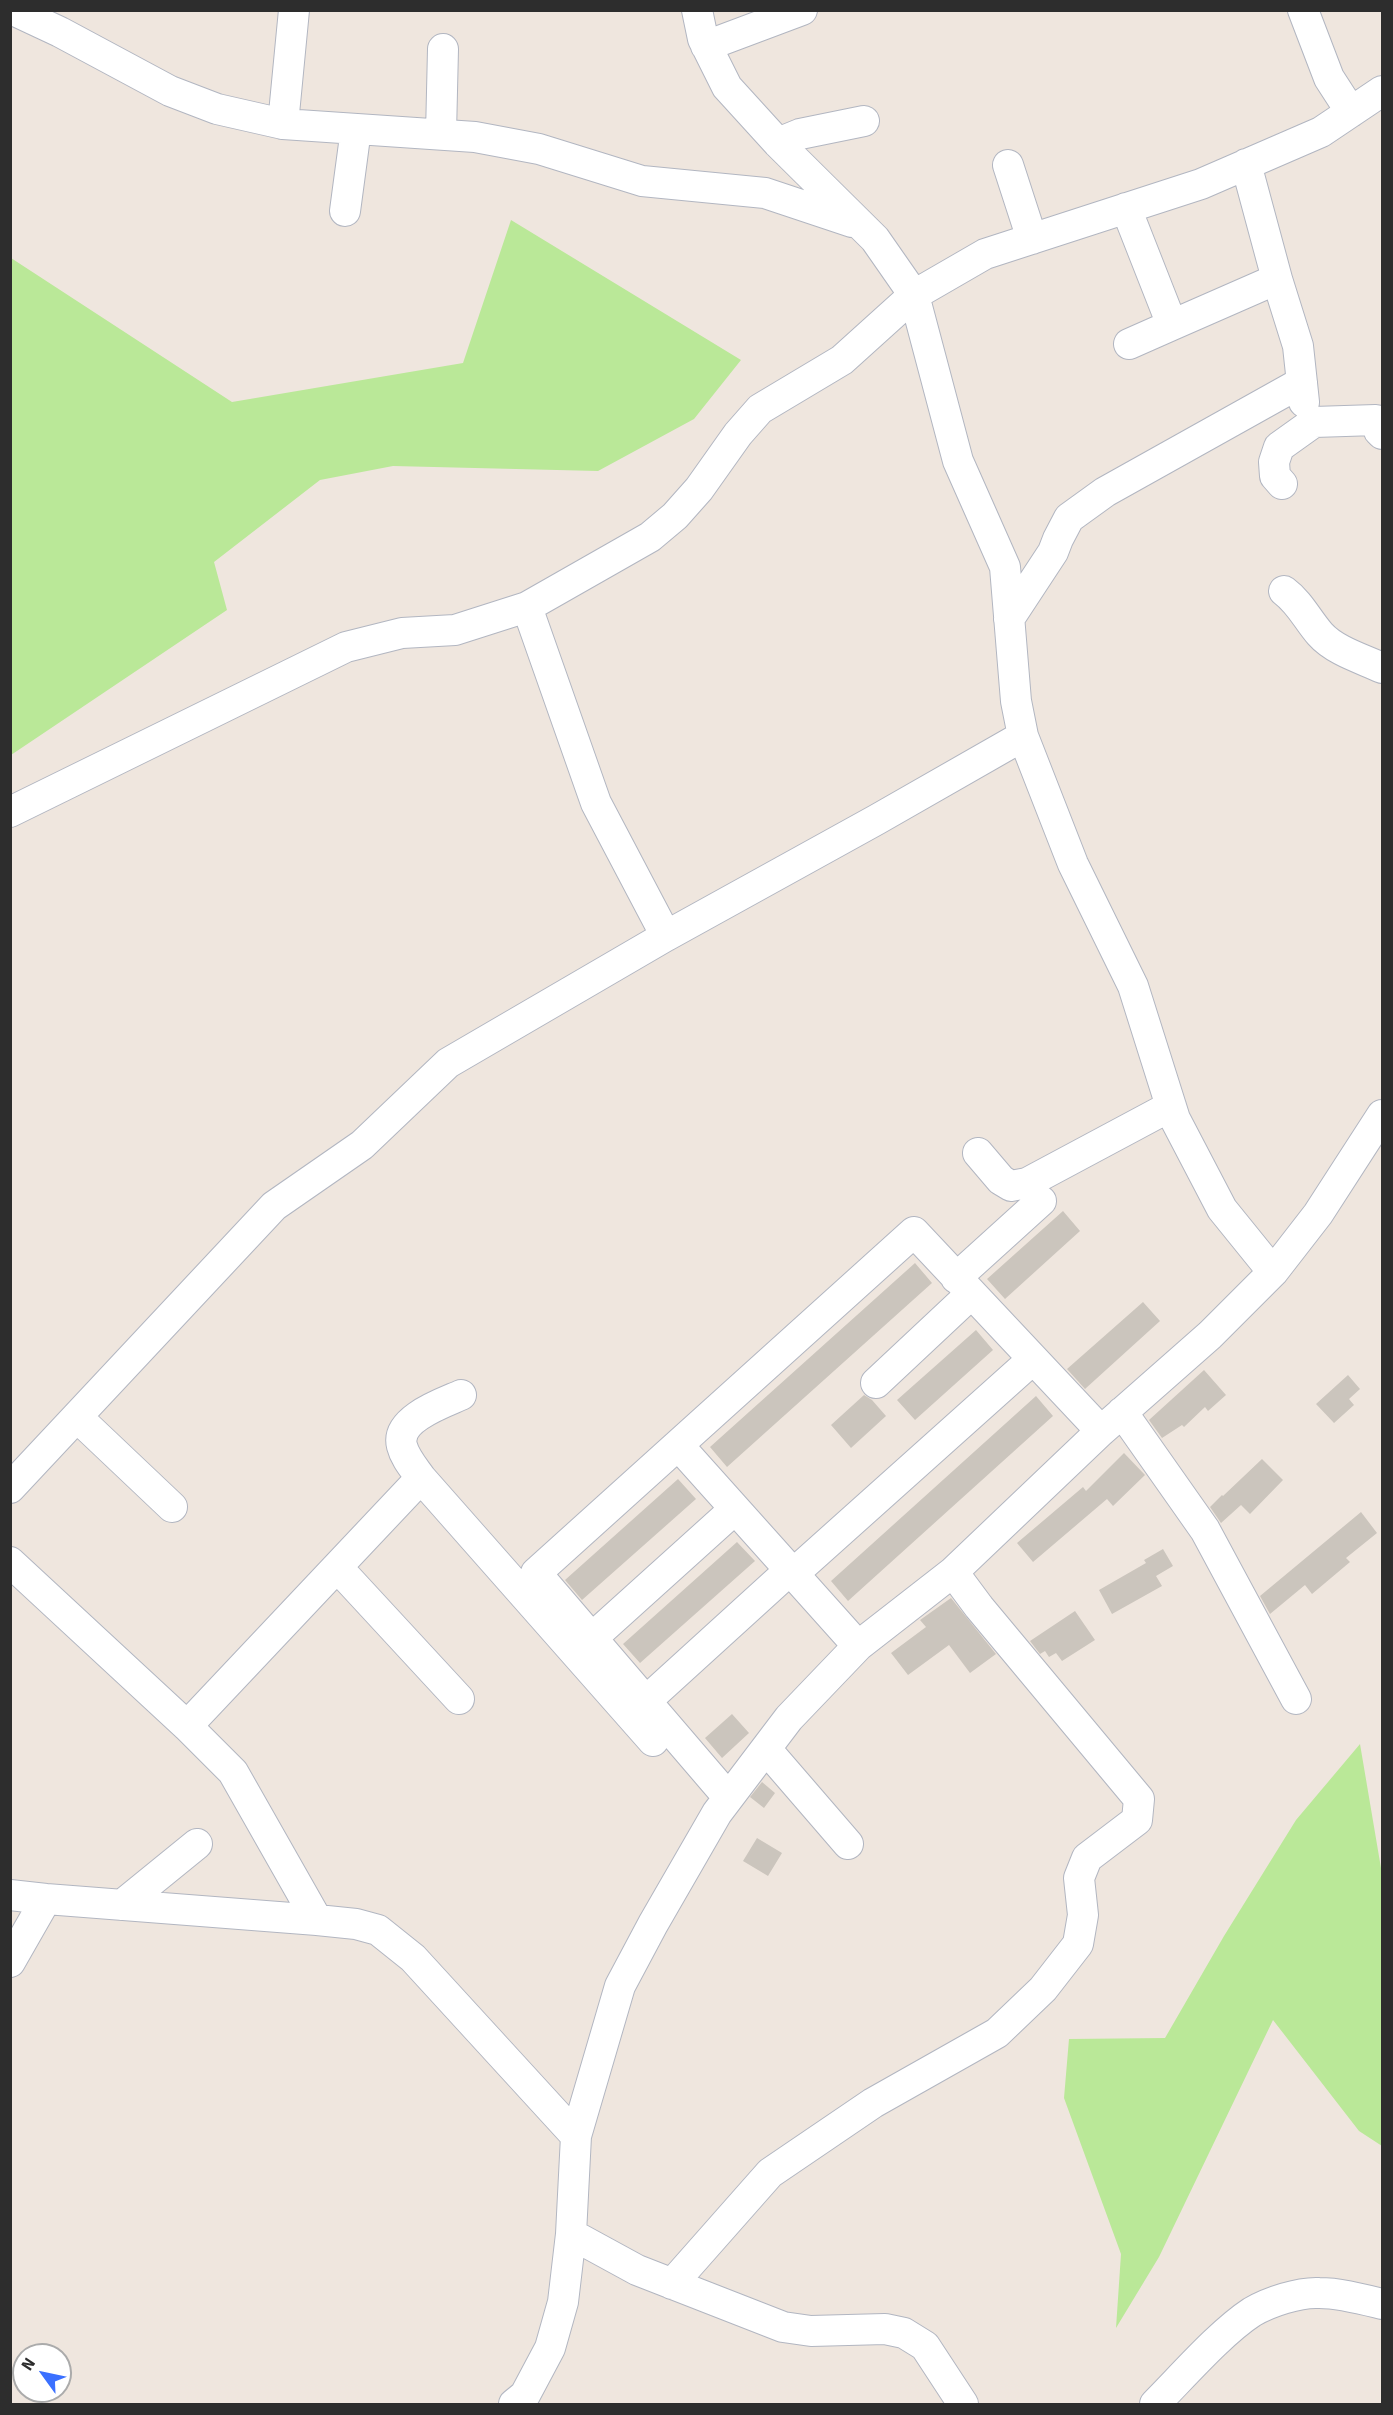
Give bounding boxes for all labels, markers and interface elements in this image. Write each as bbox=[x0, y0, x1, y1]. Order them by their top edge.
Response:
north arrow bbox=[12, 2343, 72, 2403]
text: N bbox=[17, 2354, 40, 2374]

